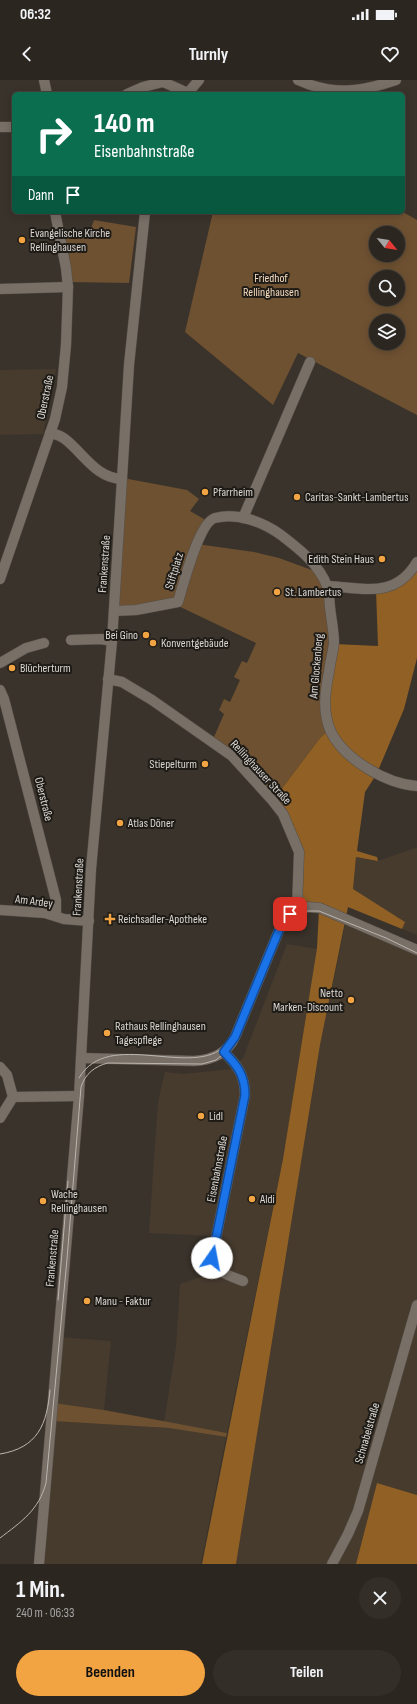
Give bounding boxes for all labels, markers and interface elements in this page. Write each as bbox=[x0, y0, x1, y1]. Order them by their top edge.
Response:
text: 06:32 bbox=[20, 5, 51, 24]
icon: back bbox=[16, 43, 38, 65]
icon: heart bbox=[379, 43, 401, 65]
text: Turnly bbox=[189, 44, 228, 65]
text: 140 m bbox=[94, 107, 155, 140]
icon: right bbox=[28, 108, 80, 160]
text: Eisenbahnstraße bbox=[94, 141, 195, 162]
icon: arrive bbox=[62, 184, 84, 206]
text: Dann bbox=[28, 186, 54, 205]
place label: Evangelische Kirche Rellinghausen bbox=[30, 226, 110, 255]
north arrow bbox=[369, 226, 405, 262]
map controls bbox=[369, 226, 405, 350]
marker: Evangelische Kirche Rellinghausen bbox=[17, 235, 27, 245]
button: search bbox=[369, 270, 405, 306]
park label: Friedhof Rellinghausen bbox=[243, 271, 299, 300]
button: layers bbox=[369, 314, 405, 350]
street label: Oberstraße bbox=[34, 374, 58, 421]
place label: Pfarrheim bbox=[213, 485, 253, 500]
marker: Pfarrheim bbox=[200, 487, 210, 497]
place label: Caritas-Sankt-Lambertus bbox=[305, 490, 408, 505]
marker: Caritas-Sankt-Lambertus bbox=[292, 492, 302, 502]
street label: Frankenstraße bbox=[95, 535, 114, 593]
street label: Stiftplatz bbox=[162, 550, 187, 592]
place label: Edith Stein Haus bbox=[308, 552, 374, 567]
marker: Edith Stein Haus bbox=[377, 554, 387, 564]
place label: St. Lambertus bbox=[285, 585, 341, 600]
marker: St. Lambertus bbox=[272, 587, 282, 597]
place label: Bei Gino bbox=[105, 628, 138, 643]
marker: Bei Gino bbox=[141, 630, 151, 640]
street label: Am Glockenberg bbox=[306, 633, 327, 700]
place label: Konventgebäude bbox=[161, 636, 229, 651]
marker: Konventgebäude bbox=[148, 638, 158, 648]
place label: Blücherturm bbox=[20, 661, 71, 676]
marker: Blücherturm bbox=[7, 663, 17, 673]
street label: Rellinghauser Straße bbox=[227, 737, 295, 808]
place label: Stiepelturm bbox=[149, 757, 197, 772]
marker: Stiepelturm bbox=[200, 759, 210, 769]
street label: Oberstraße bbox=[31, 776, 56, 823]
place label: Atlas Döner bbox=[127, 816, 175, 831]
marker: Atlas Döner bbox=[115, 818, 125, 828]
street label: Frankenstraße bbox=[70, 858, 88, 916]
street label: Am Ardey bbox=[13, 892, 54, 911]
pin bbox=[273, 897, 307, 931]
icon: arrive bbox=[279, 903, 301, 925]
place label: Reichsadler-Apotheke bbox=[118, 912, 207, 927]
marker: Reichsadler-Apotheke bbox=[105, 914, 115, 924]
place label: Netto Marken-Discount bbox=[273, 986, 343, 1015]
marker: Netto Marken-Discount bbox=[346, 995, 356, 1005]
place label: Rathaus Rellinghausen Tagespflege bbox=[115, 1019, 206, 1048]
marker: Rathaus Rellinghausen Tagespflege bbox=[102, 1028, 112, 1038]
place label: Lidl bbox=[209, 1109, 223, 1124]
marker: Lidl bbox=[196, 1111, 206, 1121]
street label: Eisenbahnstraße bbox=[204, 1135, 231, 1203]
place label: Wache Rellinghausen bbox=[51, 1187, 107, 1216]
place label: Aldi bbox=[259, 1192, 275, 1207]
marker: Aldi bbox=[247, 1194, 257, 1204]
marker: Wache Rellinghausen bbox=[38, 1196, 48, 1206]
street label: Frankenstraße bbox=[43, 1229, 62, 1287]
position arrow bbox=[191, 1237, 233, 1279]
place label: Manu - Faktur bbox=[95, 1294, 151, 1309]
marker: Manu - Faktur bbox=[82, 1296, 92, 1306]
street label: Schnabelstraße bbox=[352, 1401, 383, 1465]
text: 1 Min. bbox=[16, 1575, 65, 1604]
button: close bbox=[359, 1577, 401, 1619]
text: 240 m · 06:33 bbox=[16, 1605, 75, 1621]
button: Beenden bbox=[16, 1650, 205, 1696]
button: Teilen bbox=[213, 1650, 401, 1696]

